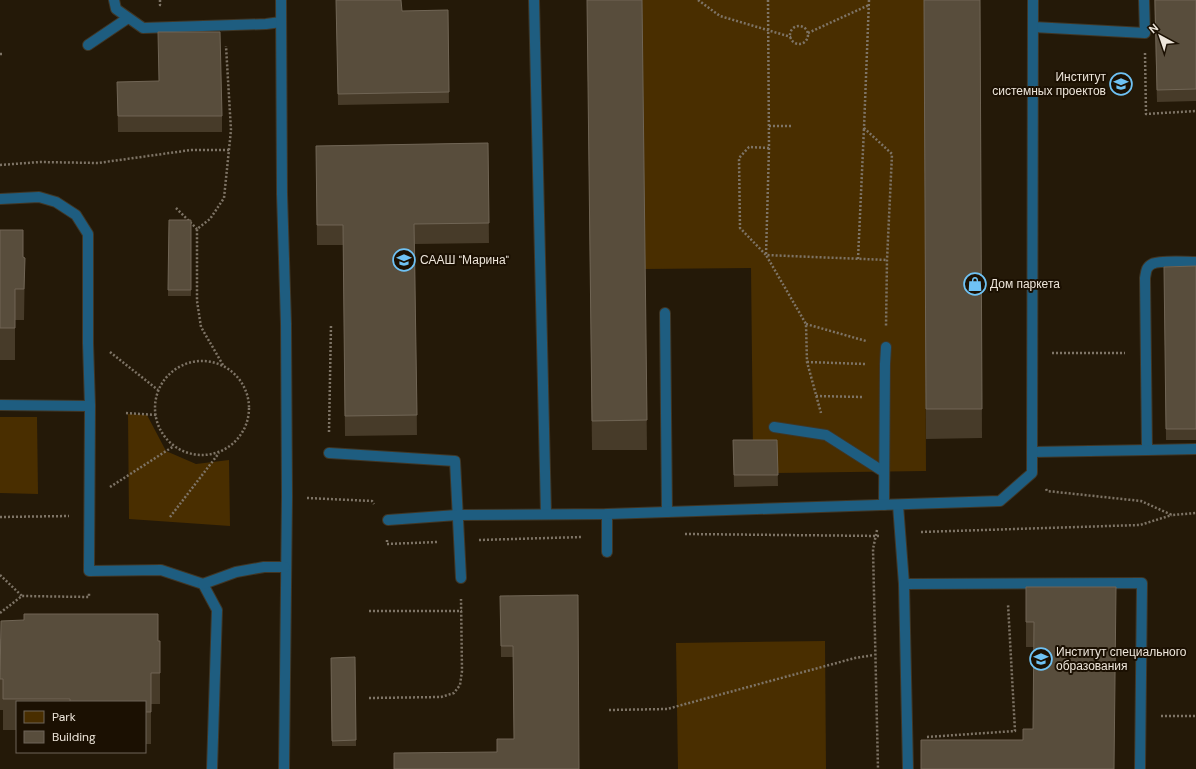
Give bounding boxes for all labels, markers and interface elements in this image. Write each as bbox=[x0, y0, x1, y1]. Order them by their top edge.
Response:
north arrow bbox=[1140, 16, 1180, 56]
text: N bbox=[1146, 20, 1161, 36]
place label: Институт системных проектов bbox=[992, 69, 1107, 99]
school or university icon: Институт системных проектов bbox=[1108, 71, 1134, 97]
school or university icon: СААШ "Марина" bbox=[391, 247, 417, 273]
place label: СААШ "Марина" bbox=[420, 252, 510, 268]
shop icon: Дом паркета bbox=[962, 271, 988, 297]
place label: Дом паркета bbox=[990, 276, 1060, 292]
place label: Институт специального образования bbox=[1056, 644, 1187, 674]
school or university icon: Институт специального образования bbox=[1028, 646, 1054, 672]
legend bbox=[16, 701, 146, 753]
text: Park bbox=[52, 709, 76, 725]
text: Building bbox=[52, 729, 96, 745]

